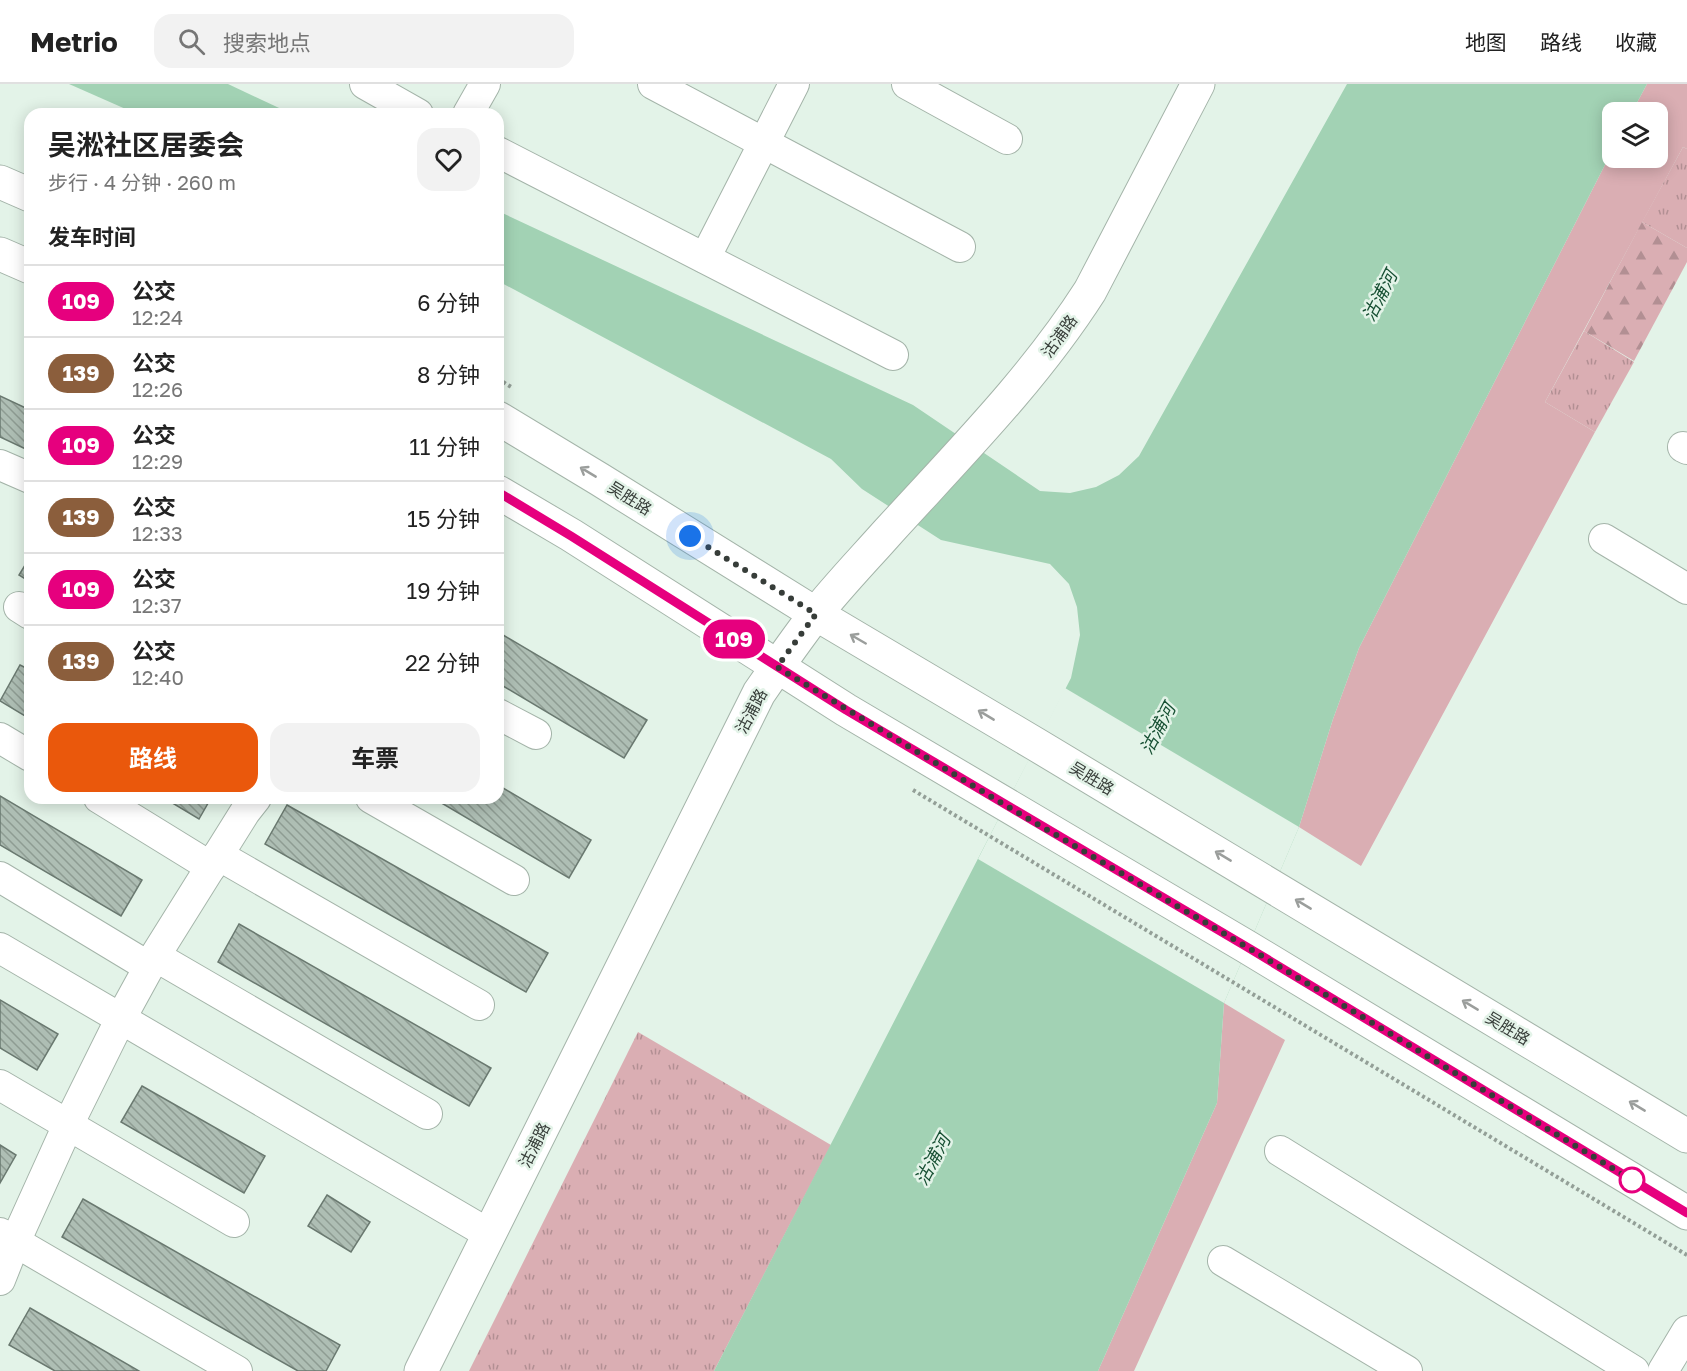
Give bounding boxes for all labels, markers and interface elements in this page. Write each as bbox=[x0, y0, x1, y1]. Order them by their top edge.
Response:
search box bbox=[154, 14, 574, 68]
text: Metrio bbox=[30, 25, 118, 58]
icon: search bbox=[175, 25, 208, 58]
text: 搜索地点 bbox=[223, 29, 311, 56]
text: 地图 bbox=[1465, 29, 1507, 55]
text: 路线 bbox=[1540, 29, 1582, 55]
text: 收藏 bbox=[1615, 29, 1657, 55]
map controls bbox=[1602, 102, 1668, 168]
button: layers bbox=[1602, 102, 1668, 168]
text: 吴淞社区居委会 bbox=[48, 128, 244, 161]
button: heart bbox=[417, 128, 480, 191]
text: 步行 · 4 分钟 · 260 m bbox=[48, 170, 236, 194]
text: 发车时间 bbox=[48, 223, 136, 250]
water label: 沽浦河 bbox=[1357, 264, 1403, 325]
text: 公交 bbox=[132, 277, 176, 304]
text: 109 bbox=[62, 288, 100, 314]
text: 6 分钟 bbox=[417, 289, 480, 316]
text: 12:24 bbox=[132, 305, 183, 329]
street label: 沽浦路 bbox=[1037, 311, 1081, 361]
text: 公交 bbox=[132, 349, 176, 376]
text: 139 bbox=[63, 360, 99, 386]
text: 8 分钟 bbox=[417, 361, 480, 388]
text: 12:26 bbox=[132, 377, 183, 401]
text: 公交 bbox=[132, 421, 176, 448]
text: 109 bbox=[62, 432, 100, 458]
text: 11 分钟 bbox=[409, 433, 480, 460]
text: 12:29 bbox=[132, 449, 183, 473]
one-way arrow bbox=[580, 466, 597, 478]
street label: 吴胜路 bbox=[604, 477, 656, 519]
text: 公交 bbox=[132, 493, 176, 520]
text: 139 bbox=[63, 504, 99, 530]
text: 15 分钟 bbox=[407, 505, 480, 532]
text: 12:33 bbox=[132, 521, 183, 545]
your location bbox=[675, 521, 705, 551]
text: 公交 bbox=[132, 565, 176, 592]
text: 109 bbox=[62, 576, 100, 602]
text: 19 分钟 bbox=[407, 577, 480, 604]
text: 12:37 bbox=[132, 593, 182, 617]
line badge: 109 bbox=[700, 620, 768, 658]
text: 109 bbox=[715, 626, 753, 652]
one-way arrow bbox=[850, 633, 867, 645]
text: 公交 bbox=[132, 637, 176, 664]
text: 139 bbox=[63, 648, 99, 674]
text: 22 分钟 bbox=[405, 649, 480, 676]
text: 12:40 bbox=[132, 665, 184, 689]
street label: 沽浦路 bbox=[731, 685, 771, 737]
water label: 沽浦河 bbox=[1135, 697, 1181, 758]
one-way arrow bbox=[978, 708, 995, 720]
button: 路线 bbox=[48, 723, 258, 792]
button: 车票 bbox=[270, 723, 480, 792]
street label: 吴胜路 bbox=[1066, 757, 1118, 799]
one-way arrow bbox=[1215, 850, 1232, 862]
one-way arrow bbox=[1295, 898, 1312, 910]
one-way arrow bbox=[1462, 998, 1479, 1010]
street label: 吴胜路 bbox=[1482, 1007, 1534, 1049]
one-way arrow bbox=[1629, 1099, 1646, 1111]
street label: 沽浦路 bbox=[514, 1119, 554, 1171]
water label: 沽浦河 bbox=[910, 1128, 956, 1189]
unlabelled marker bbox=[1619, 1167, 1645, 1193]

